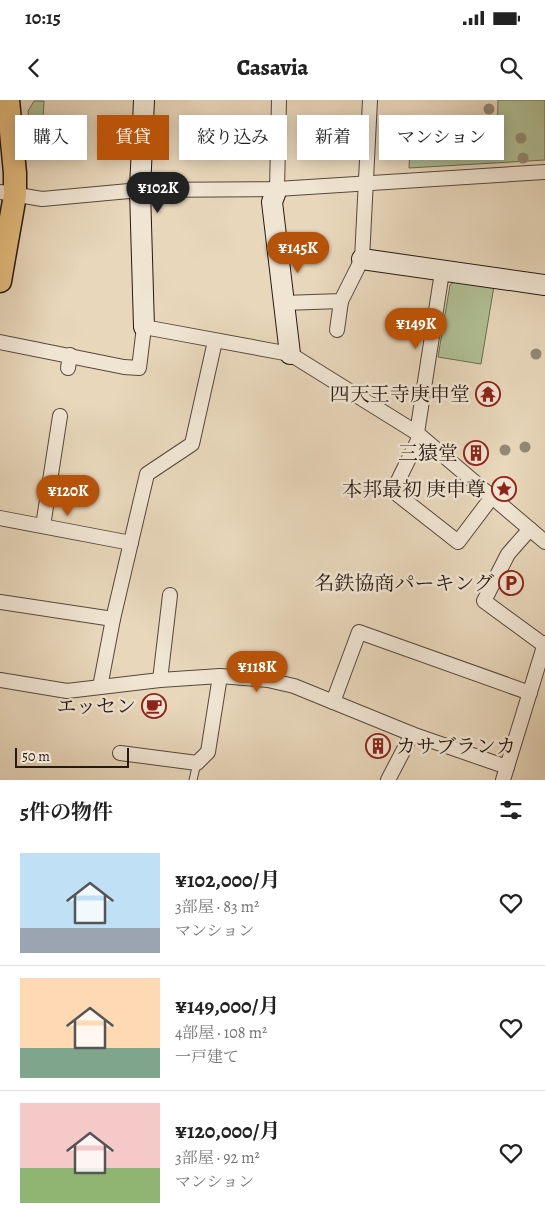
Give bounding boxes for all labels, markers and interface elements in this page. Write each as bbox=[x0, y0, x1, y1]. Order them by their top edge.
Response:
text: 10:15 bbox=[25, 5, 61, 31]
text: Casavia bbox=[237, 53, 308, 83]
icon: back bbox=[20, 54, 48, 82]
icon: search bbox=[497, 54, 525, 82]
chip: 購入 bbox=[15, 115, 87, 160]
chip: 賃貸 bbox=[97, 115, 169, 160]
chip: 絞り込み bbox=[179, 115, 287, 160]
chip: 新着 bbox=[297, 115, 369, 160]
chip: マンション bbox=[379, 115, 504, 160]
pin: ¥102K bbox=[123, 172, 193, 214]
text: ¥102K bbox=[137, 177, 179, 199]
pin: ¥145K bbox=[263, 232, 333, 274]
text: ¥145K bbox=[278, 237, 318, 259]
pin: ¥149K bbox=[381, 308, 451, 350]
text: ¥149K bbox=[396, 313, 436, 335]
place label: 四天王寺庚申堂 bbox=[330, 381, 470, 408]
temple icon: 四天王寺庚申堂 bbox=[475, 381, 501, 407]
place label: 三猿堂 bbox=[398, 440, 458, 467]
building icon: 三猿堂 bbox=[463, 440, 489, 466]
pin: ¥120K bbox=[33, 474, 103, 517]
place label: 本邦最初 庚申尊 bbox=[342, 476, 486, 503]
place icon: 本邦最初 庚申尊 bbox=[491, 476, 517, 502]
text: ¥120K bbox=[47, 480, 89, 502]
place label: 名鉄協商パーキング bbox=[315, 570, 494, 597]
parking icon: 名鉄協商パーキング bbox=[498, 570, 524, 596]
pin: ¥118K bbox=[222, 650, 292, 693]
text: ¥118K bbox=[238, 656, 276, 678]
place label: エッセン bbox=[56, 693, 136, 720]
cafe icon: エッセン bbox=[141, 693, 167, 719]
building icon: カサブランカ bbox=[365, 733, 391, 759]
place label: カサブランカ bbox=[396, 733, 516, 760]
scale bar bbox=[15, 745, 129, 768]
text: 50 m bbox=[22, 747, 50, 766]
icon: filters bbox=[497, 796, 525, 824]
text: 5件の物件 bbox=[20, 798, 113, 826]
text: ¥102,000/月 bbox=[175, 866, 281, 894]
icon: home bbox=[60, 873, 120, 933]
icon: heart bbox=[497, 889, 525, 917]
text: 3部屋 · 83 m² bbox=[175, 896, 259, 918]
text: マンション bbox=[175, 920, 254, 942]
text: ¥149,000/月 bbox=[175, 992, 279, 1020]
icon: home bbox=[60, 998, 120, 1058]
icon: heart bbox=[497, 1014, 525, 1042]
text: 4部屋 · 108 m² bbox=[175, 1022, 267, 1044]
text: 一戸建て bbox=[175, 1046, 239, 1068]
text: ¥120,000/月 bbox=[175, 1117, 281, 1145]
icon: home bbox=[60, 1123, 120, 1183]
icon: heart bbox=[497, 1139, 525, 1167]
text: 3部屋 · 92 m² bbox=[175, 1147, 260, 1169]
text: マンション bbox=[175, 1171, 254, 1193]

